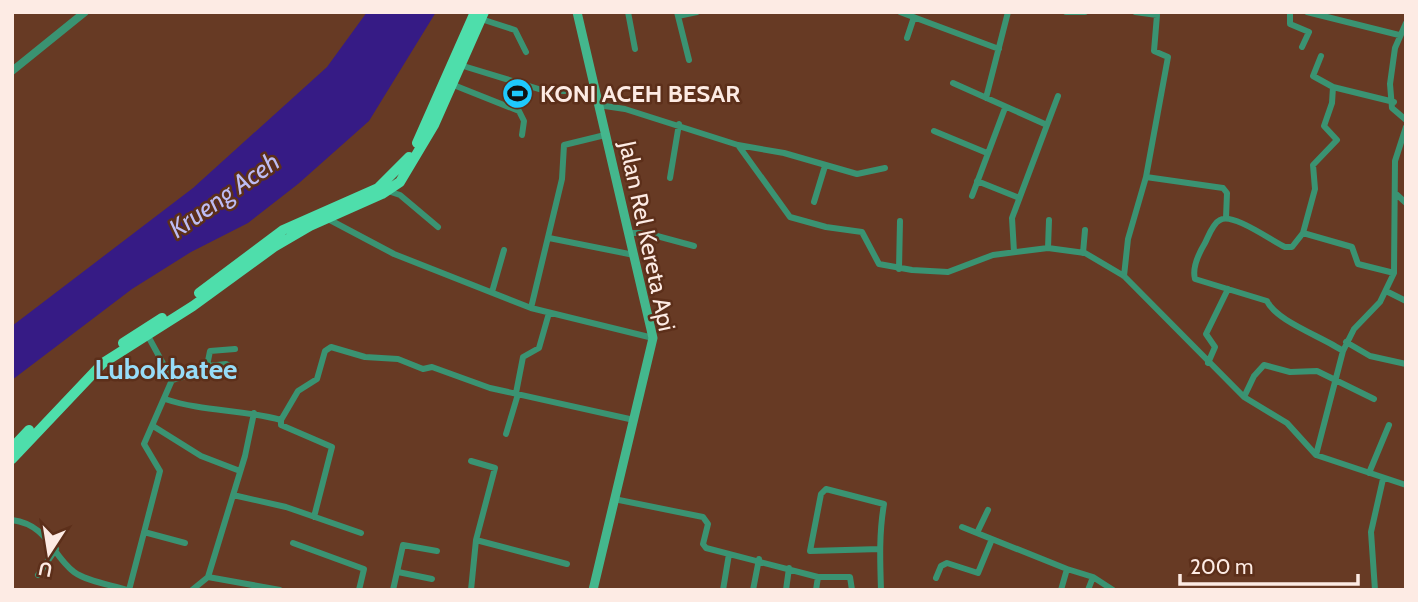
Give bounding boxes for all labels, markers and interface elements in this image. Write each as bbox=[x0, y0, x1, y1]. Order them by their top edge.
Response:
sports icon: KONI ACEH BESAR bbox=[500, 77, 534, 111]
place label: KONI ACEH BESAR bbox=[540, 79, 740, 108]
street label: Jalan Rel Kereta Api bbox=[613, 137, 682, 334]
water label: Krueng Aceh bbox=[163, 145, 285, 245]
district label: Lubokbatee bbox=[95, 352, 237, 386]
north arrow bbox=[14, 518, 84, 588]
scale bar bbox=[1180, 542, 1358, 586]
text: 200 m bbox=[1190, 554, 1253, 579]
text: U bbox=[36, 556, 55, 582]

